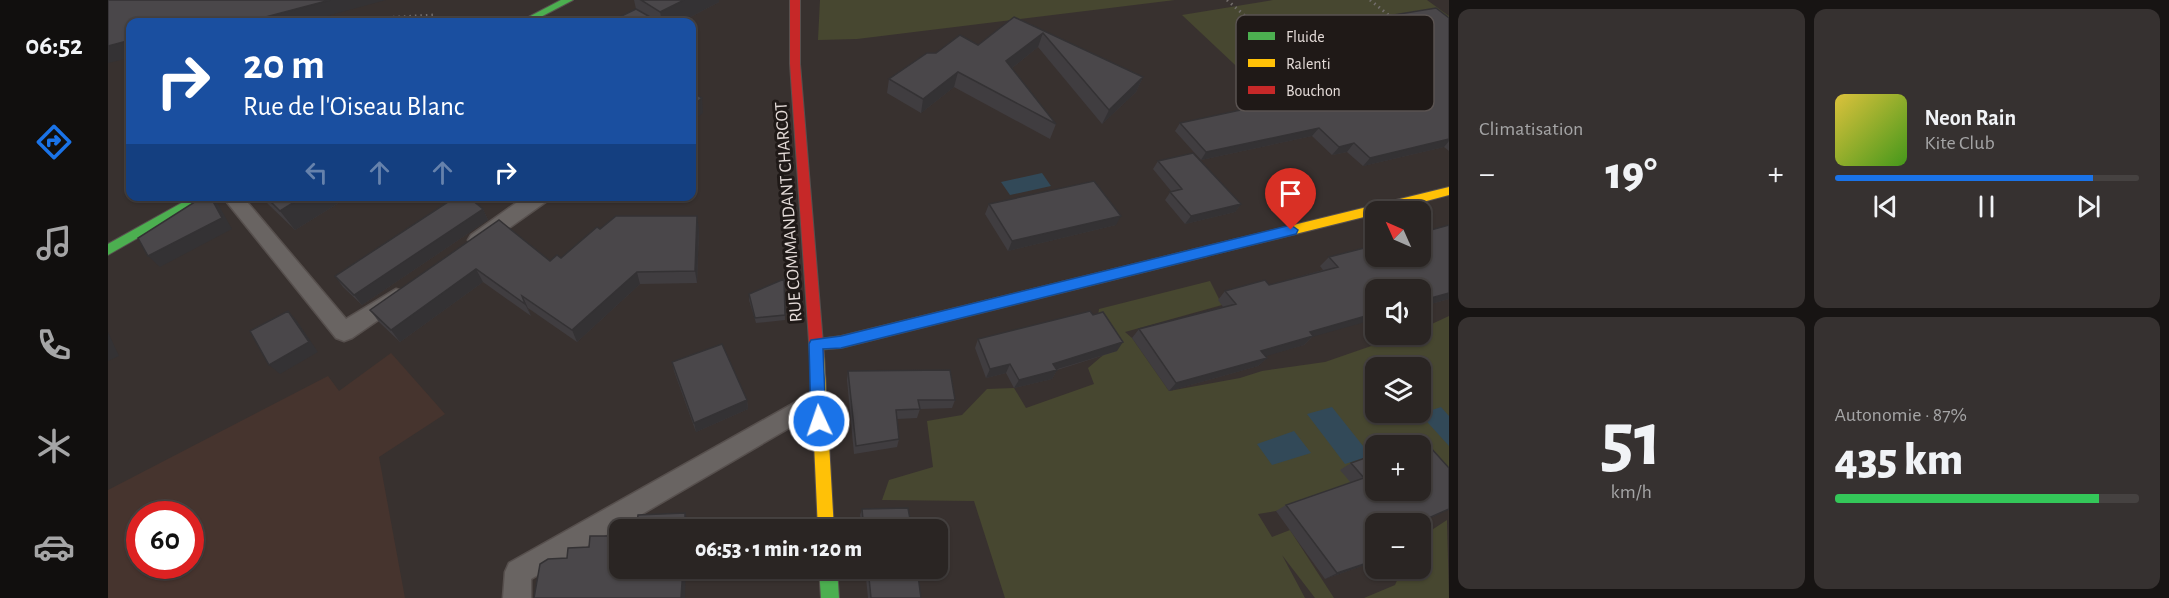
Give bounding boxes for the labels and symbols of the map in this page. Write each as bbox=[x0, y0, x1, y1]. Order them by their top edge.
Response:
legend bbox=[1236, 15, 1434, 111]
text: Fluide bbox=[1286, 29, 1325, 45]
text: Ralenti bbox=[1286, 56, 1331, 72]
text: Bouchon bbox=[1286, 83, 1341, 99]
street label: RUE COMMANDANT CHARCOT bbox=[772, 101, 806, 323]
pin bbox=[1265, 168, 1316, 230]
north arrow bbox=[1365, 201, 1431, 267]
position arrow bbox=[787, 389, 851, 453]
speed limit sign: 60 bbox=[126, 501, 204, 579]

